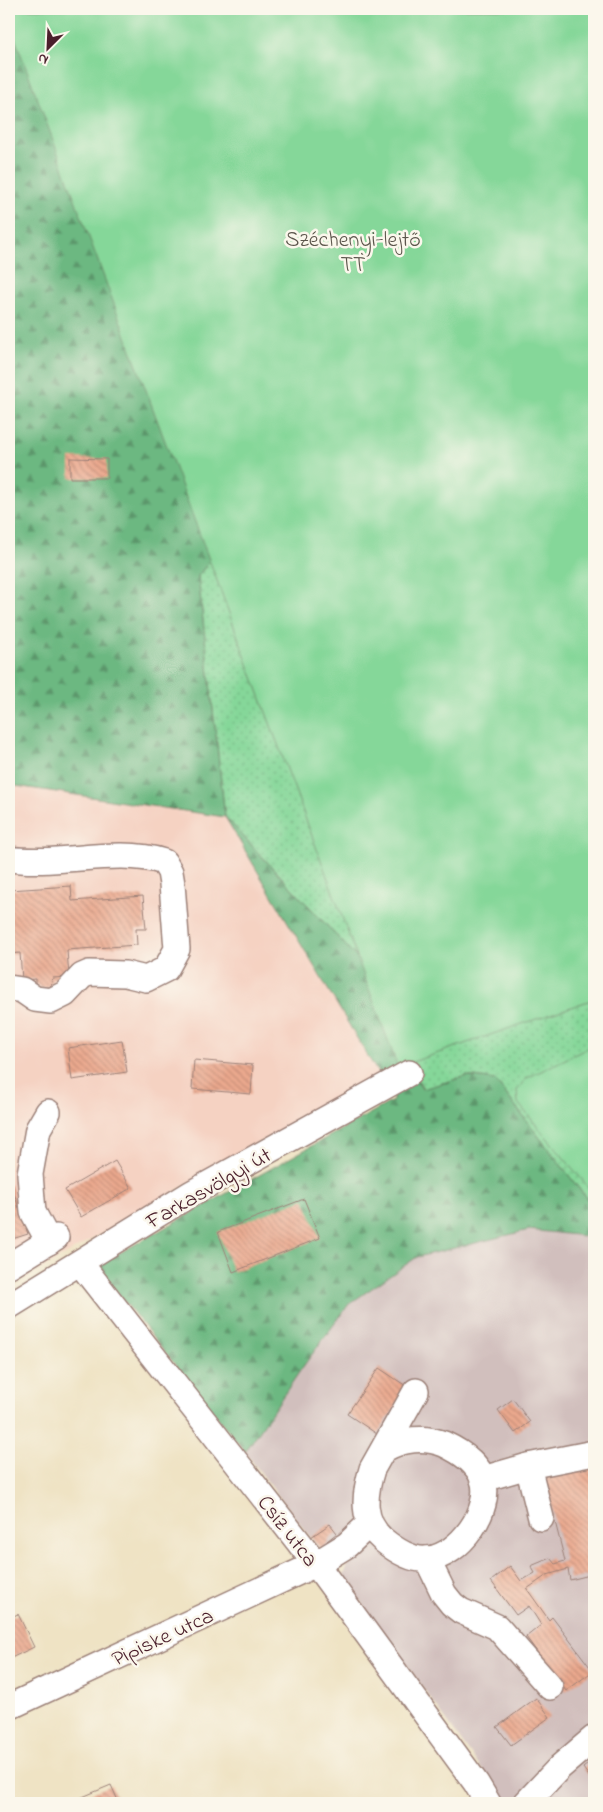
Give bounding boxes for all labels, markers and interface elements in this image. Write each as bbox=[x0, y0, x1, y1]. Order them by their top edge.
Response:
north arrow bbox=[22, 22, 72, 72]
text: N bbox=[35, 47, 52, 70]
park label: Széchenyi-lejtő TT bbox=[285, 225, 421, 282]
street label: Farkasvölgyi út bbox=[140, 1140, 279, 1240]
street label: Csíz utca bbox=[248, 1489, 325, 1575]
street label: Pipiske utca bbox=[107, 1601, 219, 1676]

